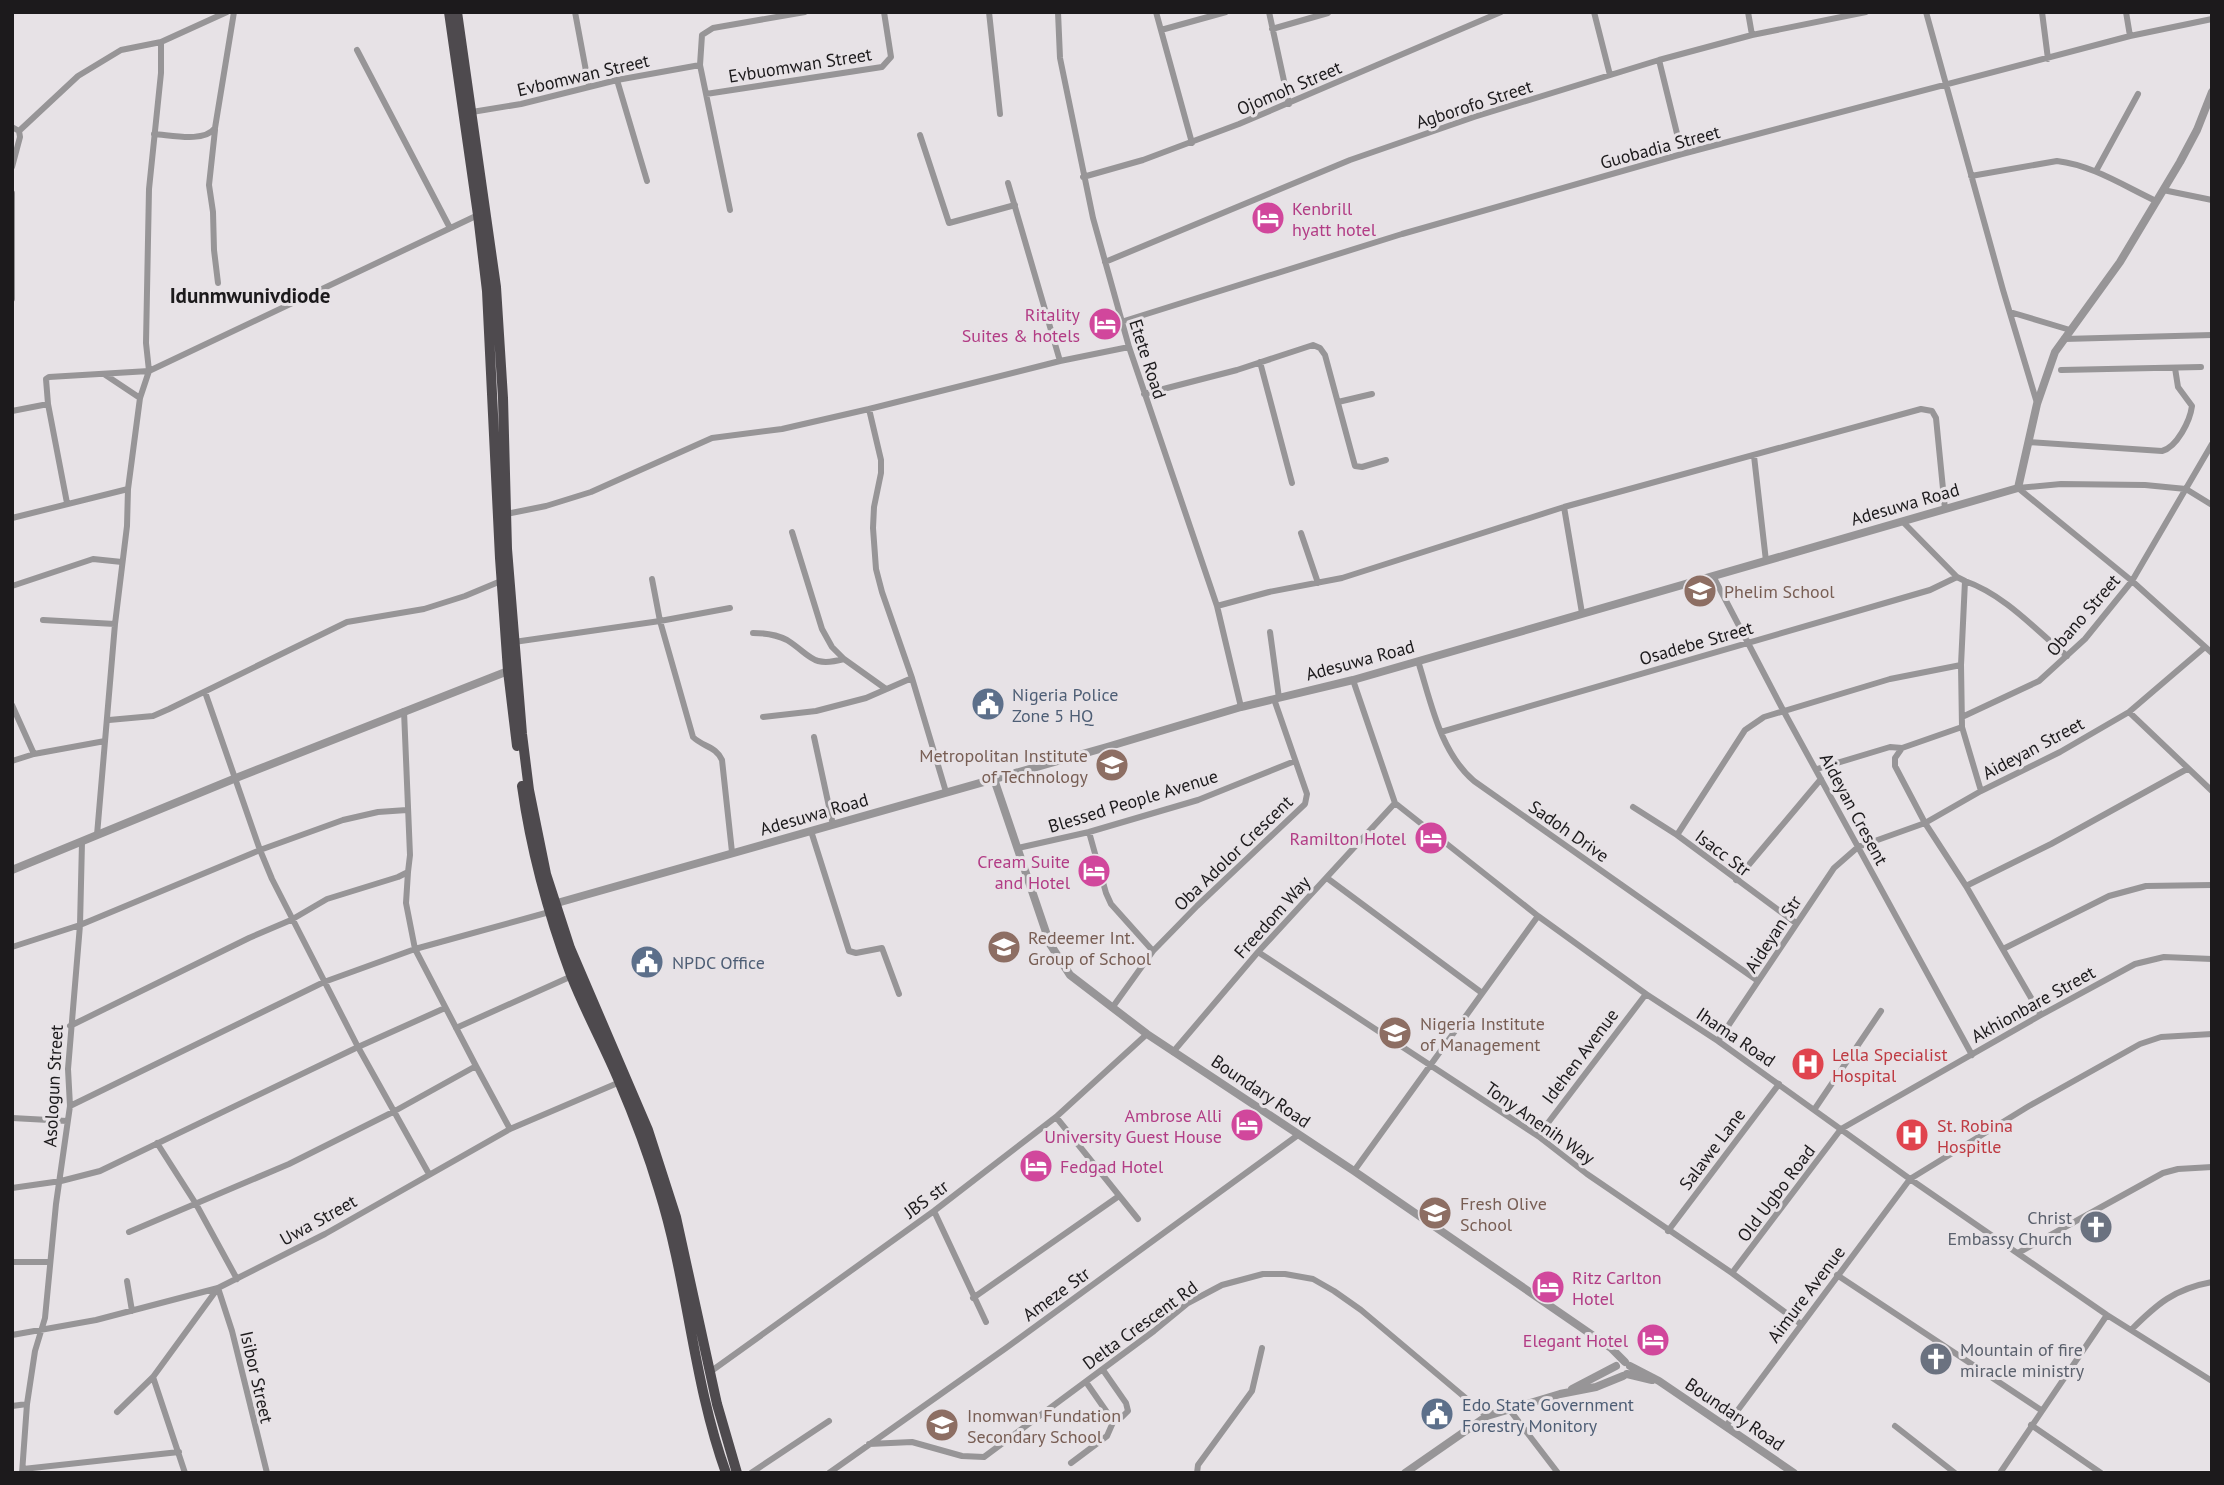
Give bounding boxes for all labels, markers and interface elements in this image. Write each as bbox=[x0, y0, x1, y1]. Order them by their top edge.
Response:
street label: Evbuomwan Street bbox=[727, 42, 873, 88]
street label: Evbomwan Street bbox=[515, 49, 651, 101]
street label: Ojomoh Street bbox=[1233, 56, 1345, 120]
street label: Agborofo Street bbox=[1413, 74, 1535, 134]
street label: Guobadia Street bbox=[1598, 120, 1722, 174]
place label: Kenbrill hyatt hotel bbox=[1292, 197, 1377, 241]
hotel icon: Kenbrill hyatt hotel bbox=[1249, 199, 1287, 237]
district label: Idunmwunivdiode bbox=[170, 282, 330, 309]
place label: Ritality Suites & hotels bbox=[962, 303, 1081, 347]
hotel icon: Ritality Suites & hotels bbox=[1086, 305, 1124, 343]
street label: Etete Road bbox=[1124, 316, 1172, 402]
street label: Adesuwa Road bbox=[1848, 478, 1962, 530]
street label: Obano Street bbox=[2041, 569, 2125, 661]
school or university icon: Phelim School bbox=[1681, 572, 1719, 610]
place label: Phelim School bbox=[1724, 580, 1835, 603]
street label: Osadebe Street bbox=[1636, 616, 1756, 670]
street label: Adesuwa Road bbox=[1303, 634, 1417, 686]
place label: Nigeria Police Zone 5 HQ bbox=[1012, 683, 1118, 727]
public building icon: Nigeria Police Zone 5 HQ bbox=[969, 685, 1007, 723]
street label: Aideyan Street bbox=[1978, 712, 2088, 784]
place label: Metropolitan Institute of Technology bbox=[919, 744, 1089, 788]
school or university icon: Metropolitan Institute of Technology bbox=[1093, 746, 1131, 784]
street label: Aideyan Cresent bbox=[1815, 749, 1893, 869]
street label: Blessed People Avenue bbox=[1045, 764, 1221, 838]
street label: Adesuwa Road bbox=[757, 788, 871, 840]
street label: Oba Adolor Crescent bbox=[1169, 790, 1297, 916]
street label: Sadoh Drive bbox=[1524, 795, 1614, 867]
hotel icon: Ramilton Hotel bbox=[1412, 819, 1450, 857]
street label: Isacc Str bbox=[1691, 825, 1755, 881]
place label: Ramilton Hotel bbox=[1290, 827, 1407, 850]
place label: Cream Suite and Hotel bbox=[977, 850, 1071, 894]
hotel icon: Cream Suite and Hotel bbox=[1075, 852, 1113, 890]
street label: Freedom Way bbox=[1229, 870, 1316, 963]
street label: Aideyan Str bbox=[1740, 891, 1806, 977]
place label: Redeemer Int. Group of School bbox=[1028, 926, 1152, 970]
school or university icon: Redeemer Int. Group of School bbox=[985, 928, 1023, 966]
public building icon: NPDC Office bbox=[628, 943, 666, 981]
place label: NPDC Office bbox=[672, 951, 765, 974]
street label: Akhionbare Street bbox=[1967, 960, 2099, 1048]
street label: Ihama Road bbox=[1692, 1002, 1780, 1072]
street label: Idehen Avenue bbox=[1537, 1004, 1623, 1108]
place label: Nigeria Institute of Management bbox=[1420, 1012, 1545, 1056]
school or university icon: Nigeria Institute of Management bbox=[1376, 1014, 1414, 1052]
street label: Asologun Street bbox=[38, 1024, 68, 1148]
place label: Lella Specialist Hospital bbox=[1832, 1043, 1948, 1087]
hospital icon: Lella Specialist Hospital bbox=[1789, 1045, 1827, 1083]
street label: Boundary Road bbox=[1207, 1049, 1315, 1133]
street label: Tony Anenih Way bbox=[1481, 1077, 1600, 1170]
place label: Ambrose Alli University Guest House bbox=[1044, 1104, 1222, 1148]
street label: Salawe Lane bbox=[1674, 1104, 1750, 1194]
hotel icon: Ambrose Alli University Guest House bbox=[1228, 1106, 1266, 1144]
place label: St. Robina Hospitle bbox=[1937, 1114, 2013, 1158]
hospital icon: St. Robina Hospitle bbox=[1893, 1116, 1931, 1154]
street label: Old Ugbo Road bbox=[1732, 1140, 1820, 1246]
hotel icon: Fedgad Hotel bbox=[1017, 1147, 1055, 1185]
place label: Fedgad Hotel bbox=[1060, 1155, 1164, 1178]
street label: JBS str bbox=[898, 1175, 953, 1224]
street label: Uwa Street bbox=[275, 1189, 361, 1251]
place label: Fresh Olive School bbox=[1460, 1192, 1547, 1236]
school or university icon: Fresh Olive School bbox=[1416, 1194, 1454, 1232]
place label: Christ Embassy Church bbox=[1947, 1206, 2072, 1250]
church icon: Christ Embassy Church bbox=[2077, 1208, 2115, 1246]
street label: Aimure Avenue bbox=[1762, 1241, 1850, 1347]
street label: Ameze Str bbox=[1018, 1262, 1094, 1326]
place label: Ritz Carlton Hotel bbox=[1572, 1266, 1662, 1310]
hotel icon: Ritz Carlton Hotel bbox=[1529, 1268, 1567, 1306]
street label: Delta Crescent Rd bbox=[1078, 1275, 1202, 1375]
hotel icon: Elegant Hotel bbox=[1634, 1321, 1672, 1359]
street label: Isibor Street bbox=[235, 1329, 279, 1425]
place label: Elegant Hotel bbox=[1523, 1329, 1629, 1352]
place label: Mountain of fire miracle ministry bbox=[1960, 1338, 2085, 1382]
church icon: Mountain of fire miracle ministry bbox=[1917, 1340, 1955, 1378]
street label: Boundary Road bbox=[1681, 1372, 1789, 1456]
place label: Edo State Government Forestry Monitory bbox=[1462, 1393, 1634, 1437]
public building icon: Edo State Government Forestry Monitory bbox=[1418, 1395, 1456, 1433]
place label: Inomwan Fundation Secondary School bbox=[967, 1404, 1121, 1448]
school or university icon: Inomwan Fundation Secondary School bbox=[923, 1406, 961, 1444]

